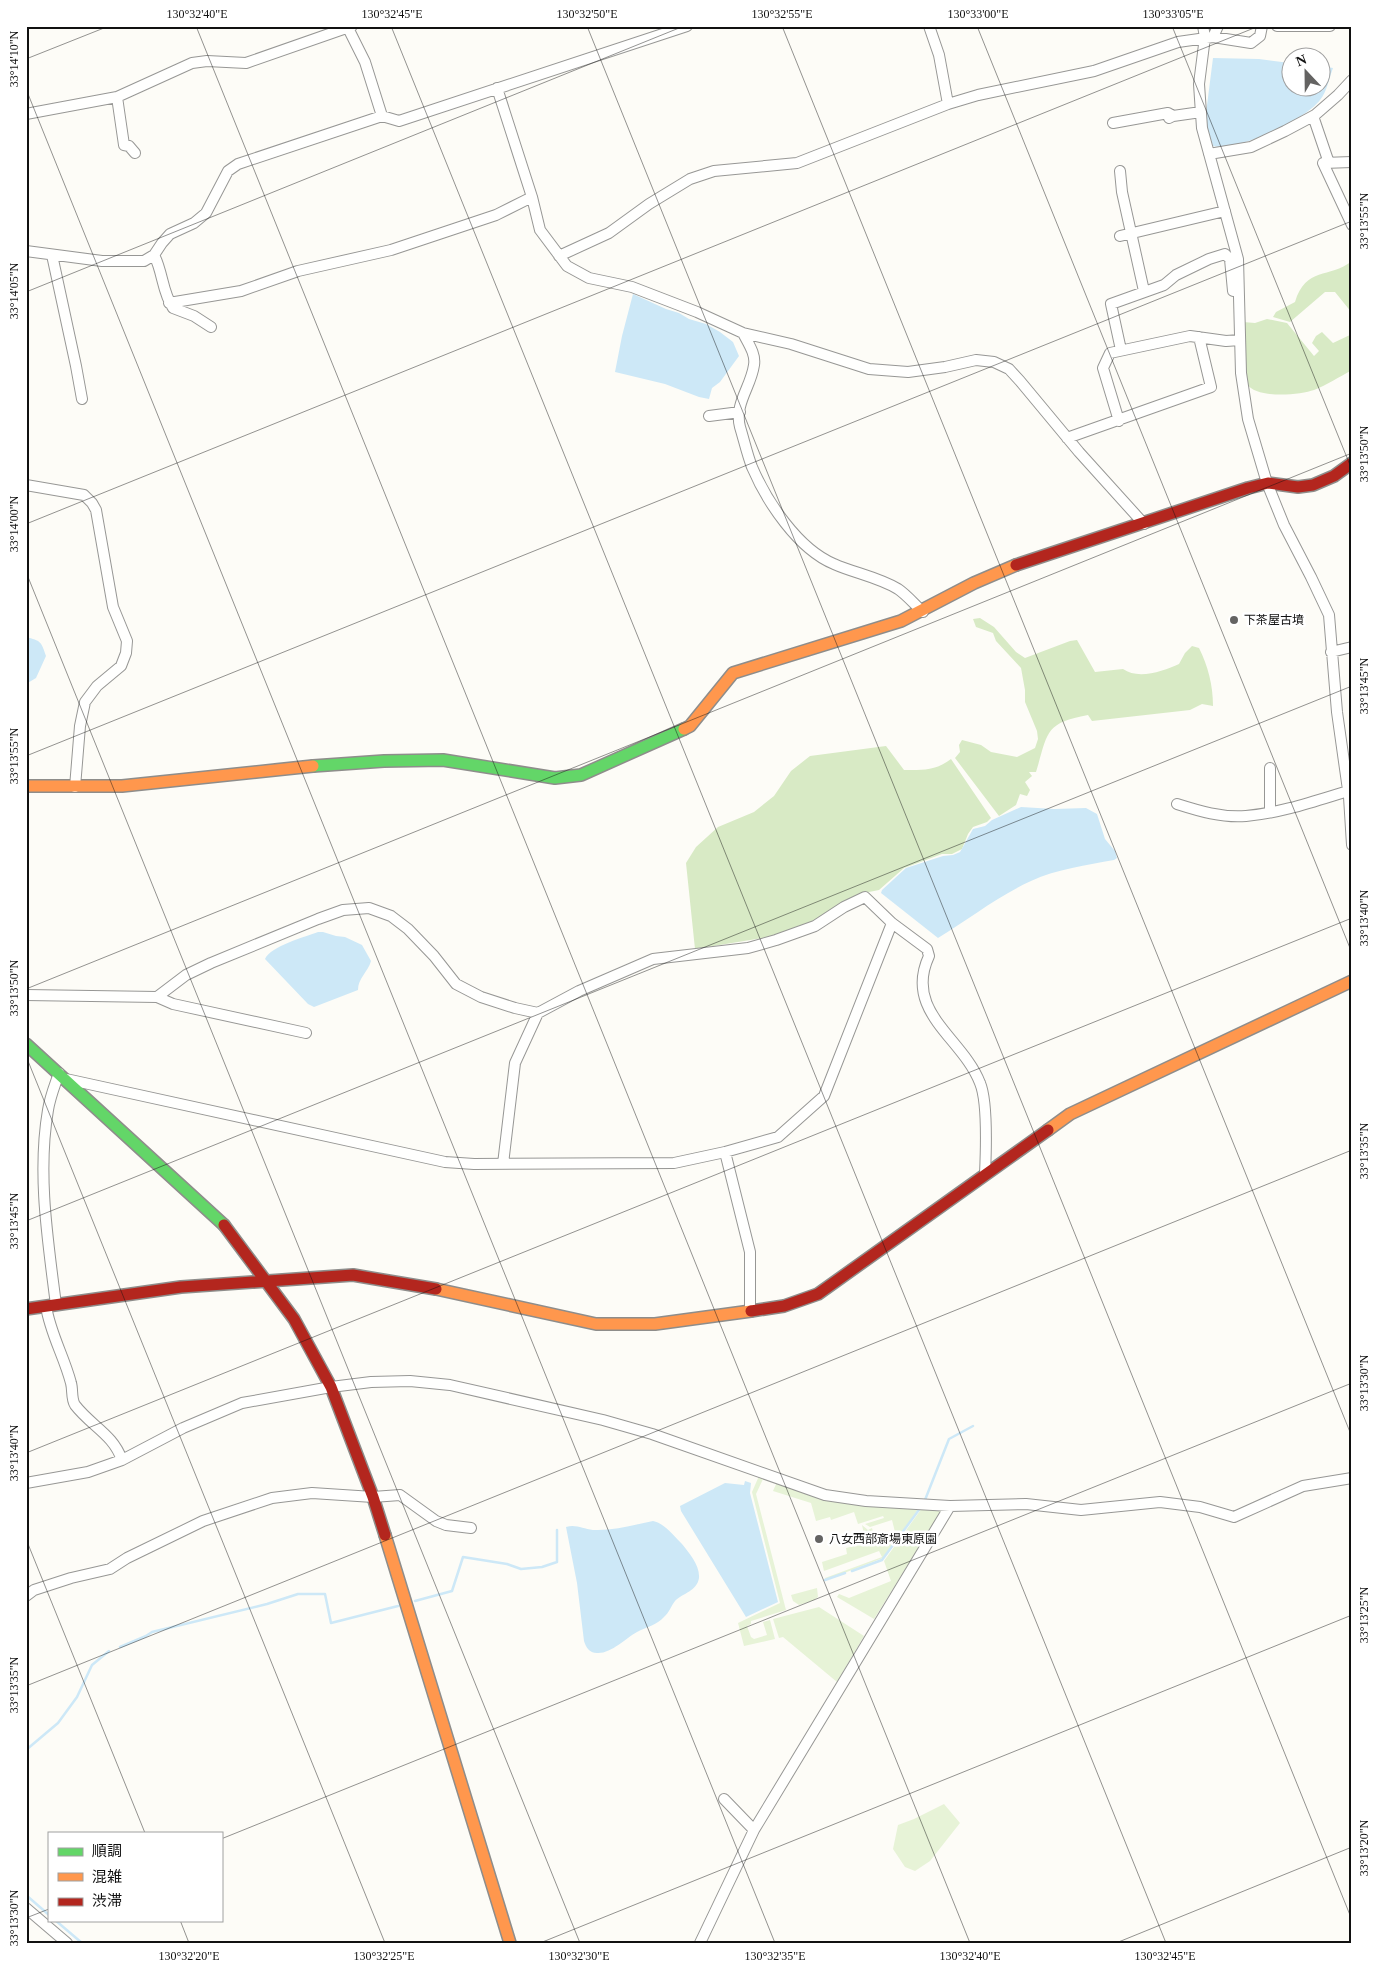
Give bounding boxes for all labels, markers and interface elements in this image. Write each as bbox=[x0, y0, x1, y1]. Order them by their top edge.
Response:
text: 130°32'40"E bbox=[166, 7, 228, 21]
text: 130°32'45"E bbox=[361, 7, 423, 21]
text: 130°32'50"E bbox=[556, 7, 618, 21]
text: 130°32'55"E bbox=[751, 7, 813, 21]
text: 130°33'00"E bbox=[947, 7, 1009, 21]
text: 130°33'05"E bbox=[1142, 7, 1204, 21]
text: 33°14'10"N bbox=[7, 30, 21, 87]
north arrow bbox=[1280, 48, 1330, 98]
text: N bbox=[1294, 52, 1309, 69]
text: 33°13'55"N bbox=[1357, 192, 1371, 249]
text: 33°14'05"N bbox=[7, 262, 21, 319]
text: 33°13'50"N bbox=[1357, 425, 1371, 482]
text: 33°14'00"N bbox=[7, 495, 21, 552]
place label: 下茶屋古墳 bbox=[1244, 613, 1304, 627]
marker: 下茶屋古墳 bbox=[1228, 614, 1240, 626]
text: 33°13'45"N bbox=[1357, 657, 1371, 714]
text: 33°13'55"N bbox=[7, 727, 21, 784]
text: 33°13'40"N bbox=[1357, 889, 1371, 946]
text: 33°13'50"N bbox=[7, 959, 21, 1016]
text: 33°13'35"N bbox=[1357, 1122, 1371, 1179]
text: 33°13'45"N bbox=[7, 1192, 21, 1249]
text: 33°13'30"N bbox=[1357, 1354, 1371, 1411]
text: 33°13'40"N bbox=[7, 1424, 21, 1481]
place label: 八女西部斎場東原園 bbox=[829, 1532, 937, 1546]
marker: 八女西部斎場東原園 bbox=[813, 1533, 825, 1545]
text: 33°13'25"N bbox=[1357, 1586, 1371, 1643]
text: 33°13'35"N bbox=[7, 1656, 21, 1713]
text: 33°13'20"N bbox=[1357, 1819, 1371, 1876]
legend bbox=[48, 1832, 222, 1922]
text: 順調 bbox=[92, 1843, 122, 1859]
text: 混雑 bbox=[92, 1869, 122, 1885]
text: 33°13'30"N bbox=[7, 1889, 21, 1946]
text: 渋滞 bbox=[92, 1893, 122, 1909]
text: 130°32'20"E bbox=[158, 1949, 220, 1963]
text: 130°32'25"E bbox=[353, 1949, 415, 1963]
text: 130°32'30"E bbox=[548, 1949, 610, 1963]
text: 130°32'35"E bbox=[744, 1949, 806, 1963]
text: 130°32'40"E bbox=[939, 1949, 1001, 1963]
text: 130°32'45"E bbox=[1134, 1949, 1196, 1963]

